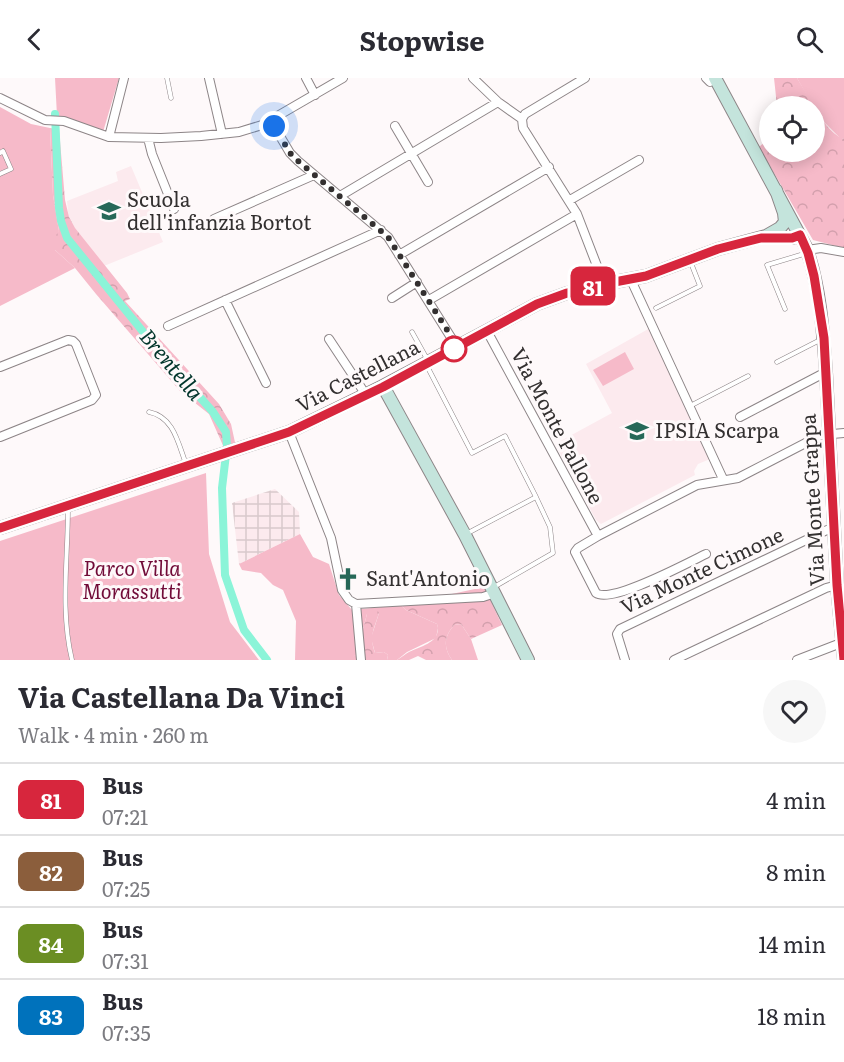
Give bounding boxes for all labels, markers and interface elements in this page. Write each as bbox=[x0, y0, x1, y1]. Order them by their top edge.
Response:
text: Stopwise bbox=[360, 19, 484, 59]
icon: back bbox=[18, 23, 51, 56]
icon: search bbox=[793, 23, 826, 56]
map controls bbox=[759, 96, 825, 162]
button: locate bbox=[759, 96, 825, 162]
your location bbox=[259, 111, 289, 141]
place label: Scuola dell'infanzia Bortot bbox=[127, 183, 311, 236]
school or university icon: Scuola dell'infanzia Bortot bbox=[96, 198, 122, 224]
line badge: 81 bbox=[566, 266, 620, 306]
text: 81 bbox=[582, 271, 604, 302]
water label: Brentella bbox=[134, 321, 212, 406]
street label: Via Castellana bbox=[290, 330, 424, 418]
unlabelled marker bbox=[441, 336, 467, 362]
street label: Via Monte Pallone bbox=[505, 342, 613, 509]
street label: Via Monte Grappa bbox=[791, 413, 830, 587]
place label: IPSIA Scarpa bbox=[655, 414, 779, 444]
school or university icon: IPSIA Scarpa bbox=[624, 418, 650, 444]
street label: Via Monte Cimone bbox=[615, 518, 788, 620]
park label: Parco Villa Morassutti bbox=[82, 552, 182, 605]
place label: Sant'Antonio bbox=[366, 562, 490, 592]
church icon: Sant'Antonio bbox=[335, 566, 361, 592]
text: Via Castellana Da Vinci bbox=[18, 675, 345, 717]
button: heart bbox=[763, 680, 826, 743]
text: Walk · 4 min · 260 m bbox=[18, 719, 209, 749]
text: Bus bbox=[102, 768, 143, 801]
text: 4 min bbox=[766, 783, 826, 816]
text: 81 bbox=[40, 784, 62, 815]
text: 07:21 bbox=[102, 801, 148, 831]
text: Bus bbox=[102, 840, 143, 873]
text: 8 min bbox=[766, 855, 826, 888]
text: 82 bbox=[39, 856, 63, 887]
text: 07:25 bbox=[102, 873, 150, 903]
text: Bus bbox=[102, 912, 143, 945]
text: 14 min bbox=[758, 927, 826, 960]
text: 84 bbox=[38, 928, 64, 959]
text: 07:31 bbox=[102, 945, 149, 975]
text: Bus bbox=[102, 984, 143, 1017]
text: 18 min bbox=[757, 999, 826, 1032]
text: 83 bbox=[39, 1000, 63, 1031]
text: 07:35 bbox=[102, 1017, 151, 1047]

